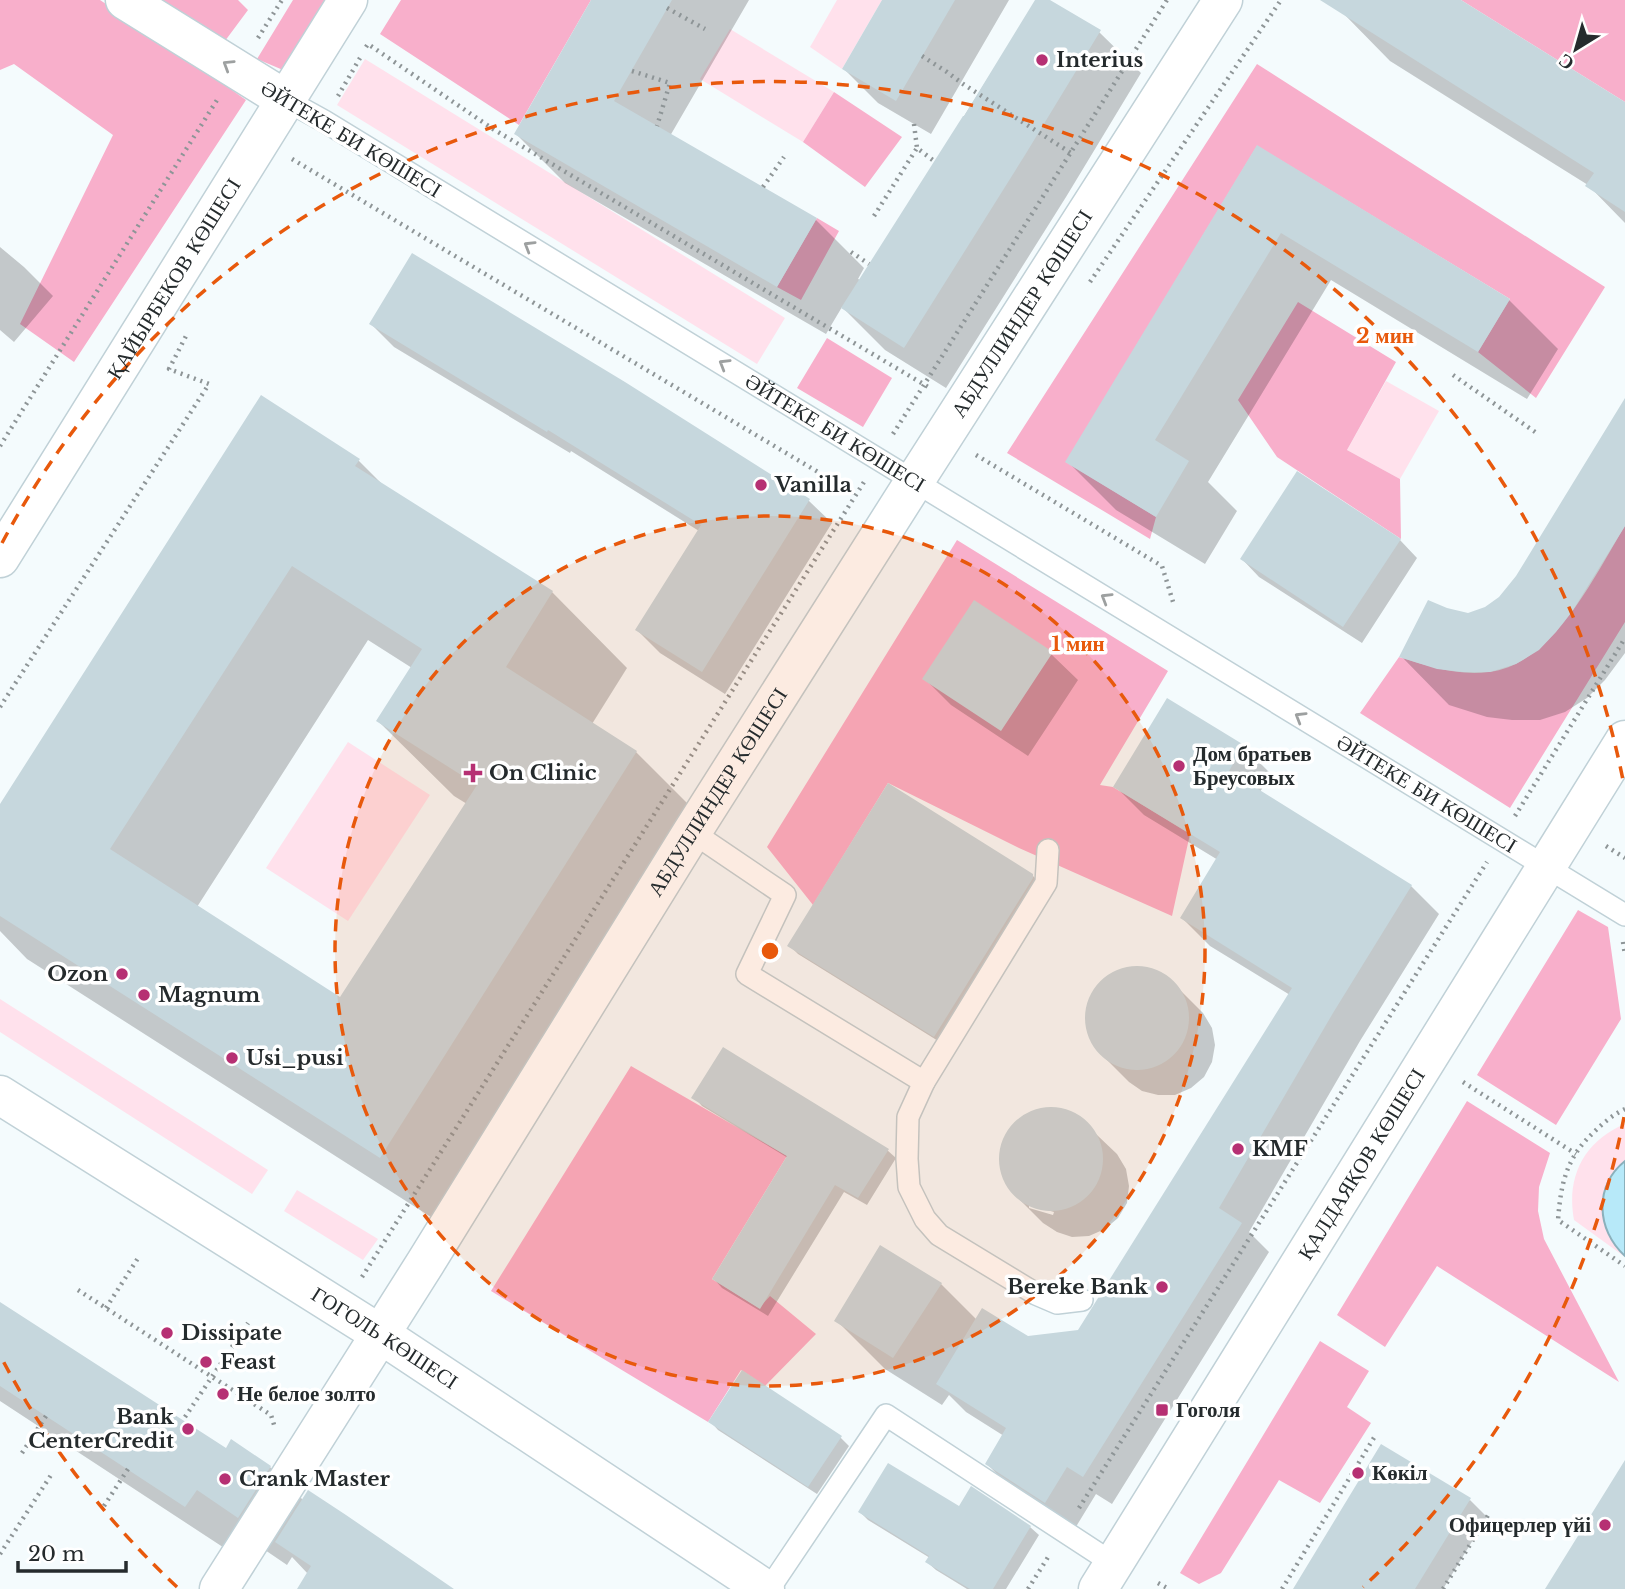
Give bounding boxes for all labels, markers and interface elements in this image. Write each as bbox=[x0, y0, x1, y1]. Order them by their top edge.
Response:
north arrow bbox=[1541, 14, 1611, 84]
place label: Interius bbox=[1056, 47, 1144, 73]
text: С bbox=[1554, 49, 1578, 75]
marker: Interius bbox=[1034, 52, 1050, 68]
one-way arrow bbox=[222, 61, 235, 74]
street label: ӘЙТЕКЕ БИ КӨШЕСІ bbox=[256, 75, 446, 203]
street label: ҚАЙЫРБЕКОВ КӨШЕСІ bbox=[102, 173, 247, 384]
street label: АБДУЛЛИНДЕР КӨШЕСІ bbox=[946, 205, 1098, 422]
one-way arrow bbox=[524, 242, 537, 255]
text: 2 мин bbox=[1356, 323, 1414, 349]
one-way arrow bbox=[718, 360, 731, 373]
street label: ӘЙТЕКЕ БИ КӨШЕСІ bbox=[740, 368, 930, 498]
place label: Vanilla bbox=[774, 472, 852, 498]
marker: Vanilla bbox=[753, 477, 769, 493]
one-way arrow bbox=[1100, 594, 1113, 607]
text: 1 мин bbox=[1051, 631, 1105, 657]
street label: АБДУЛЛИНДЕР КӨШЕСІ bbox=[642, 683, 793, 901]
one-way arrow bbox=[1295, 712, 1308, 725]
street label: ӘЙТЕКЕ БИ КӨШЕСІ bbox=[1332, 729, 1521, 859]
place label: Дом братьев Бреусовых bbox=[1193, 741, 1312, 791]
marker: Дом братьев Бреусовых bbox=[1171, 758, 1187, 774]
place label: On Clinic bbox=[489, 760, 597, 786]
marker: On Clinic bbox=[463, 763, 483, 783]
centre of rings bbox=[758, 939, 782, 963]
place label: Ozon bbox=[47, 961, 108, 987]
marker: Ozon bbox=[114, 966, 130, 982]
place label: Magnum bbox=[158, 982, 260, 1008]
marker: Magnum bbox=[136, 987, 152, 1003]
place label: Usi_pusi bbox=[246, 1045, 344, 1071]
marker: Usi_pusi bbox=[224, 1050, 240, 1066]
street label: ҚАЛДАЯҚОВ КӨШЕСІ bbox=[1293, 1064, 1431, 1265]
place label: KMF bbox=[1252, 1136, 1308, 1162]
marker: KMF bbox=[1230, 1141, 1246, 1157]
place label: Bereke Bank bbox=[1007, 1274, 1149, 1300]
marker: Bereke Bank bbox=[1154, 1279, 1170, 1295]
street label: ГОГОЛЬ КӨШЕСІ bbox=[307, 1281, 463, 1395]
place label: Dissipate bbox=[181, 1320, 282, 1346]
marker: Dissipate bbox=[159, 1325, 175, 1341]
place label: Feast bbox=[220, 1349, 276, 1375]
marker: Feast bbox=[198, 1354, 214, 1370]
place label: Не белое золто bbox=[237, 1381, 376, 1407]
marker: Не белое золто bbox=[215, 1386, 231, 1402]
place label: Гоголя bbox=[1176, 1397, 1240, 1423]
marker: Гоголя bbox=[1154, 1402, 1170, 1418]
place label: Bank CenterCredit bbox=[28, 1404, 175, 1454]
marker: Bank CenterCredit bbox=[180, 1421, 196, 1437]
place label: Көкіл bbox=[1372, 1460, 1428, 1486]
marker: Көкіл bbox=[1350, 1465, 1366, 1481]
place label: Crank Master bbox=[239, 1466, 390, 1492]
marker: Crank Master bbox=[217, 1471, 233, 1487]
place label: Офицерлер үйі bbox=[1449, 1512, 1591, 1538]
marker: Офицерлер үйі bbox=[1597, 1517, 1613, 1533]
scale bar bbox=[18, 1530, 126, 1574]
text: 20 m bbox=[28, 1541, 85, 1567]

